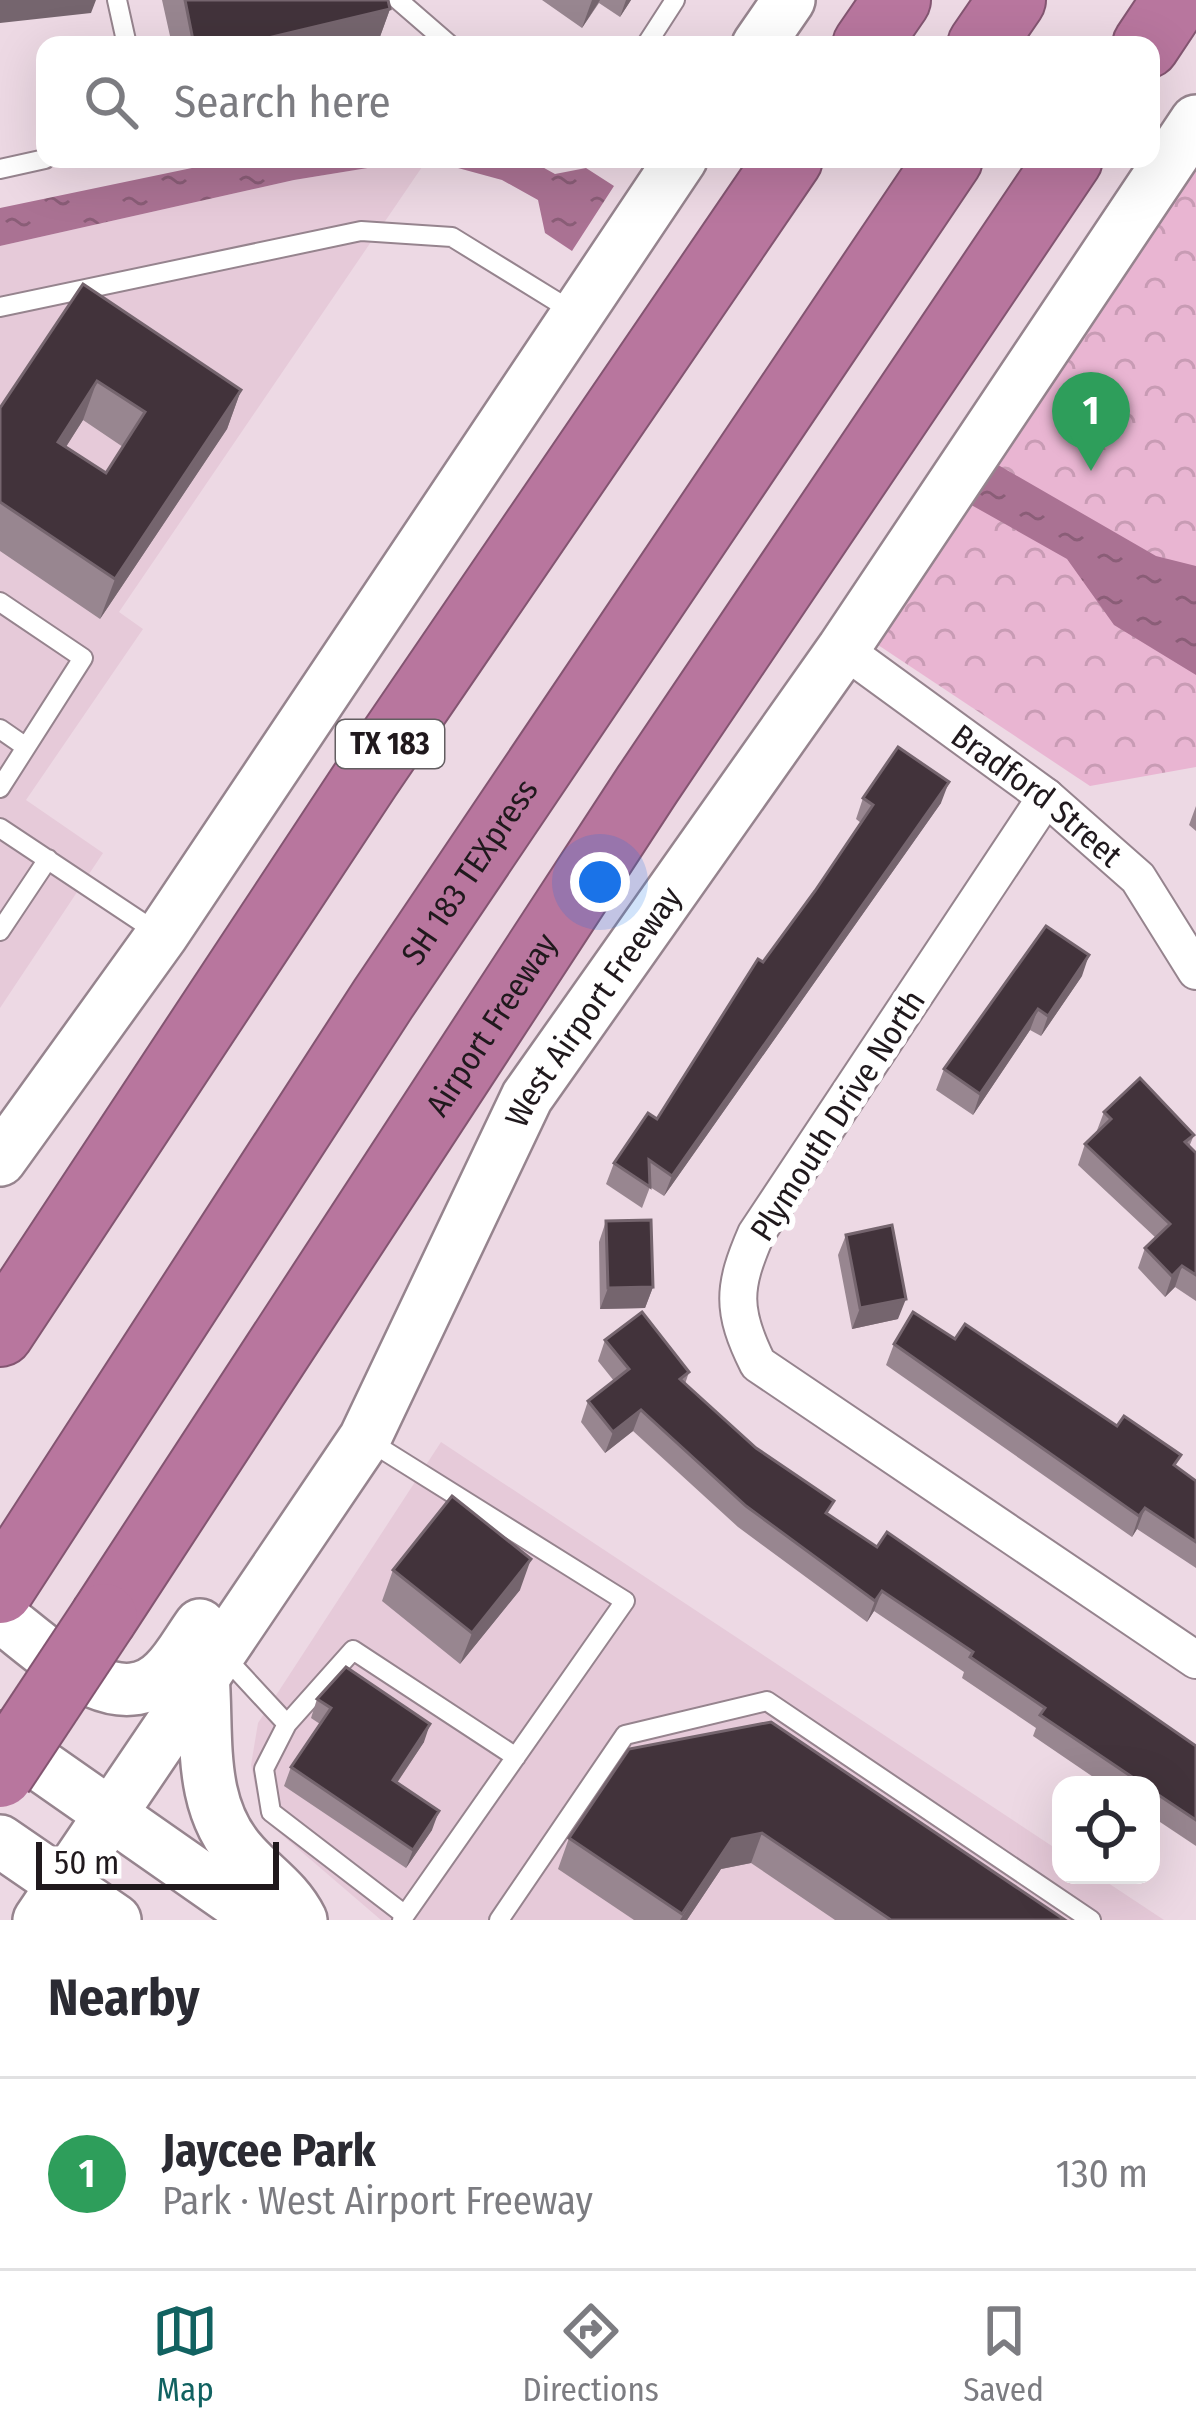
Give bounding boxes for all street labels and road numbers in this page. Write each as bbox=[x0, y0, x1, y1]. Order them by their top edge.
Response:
street label: Bradford Street bbox=[943, 716, 1130, 876]
road number: TX 183 bbox=[336, 720, 444, 768]
street label: SH 183 TEXpress bbox=[393, 772, 547, 973]
street label: West Airport Freeway bbox=[497, 879, 690, 1133]
street label: Airport Freeway bbox=[418, 925, 566, 1124]
street label: Plymouth Drive North bbox=[742, 983, 934, 1248]

